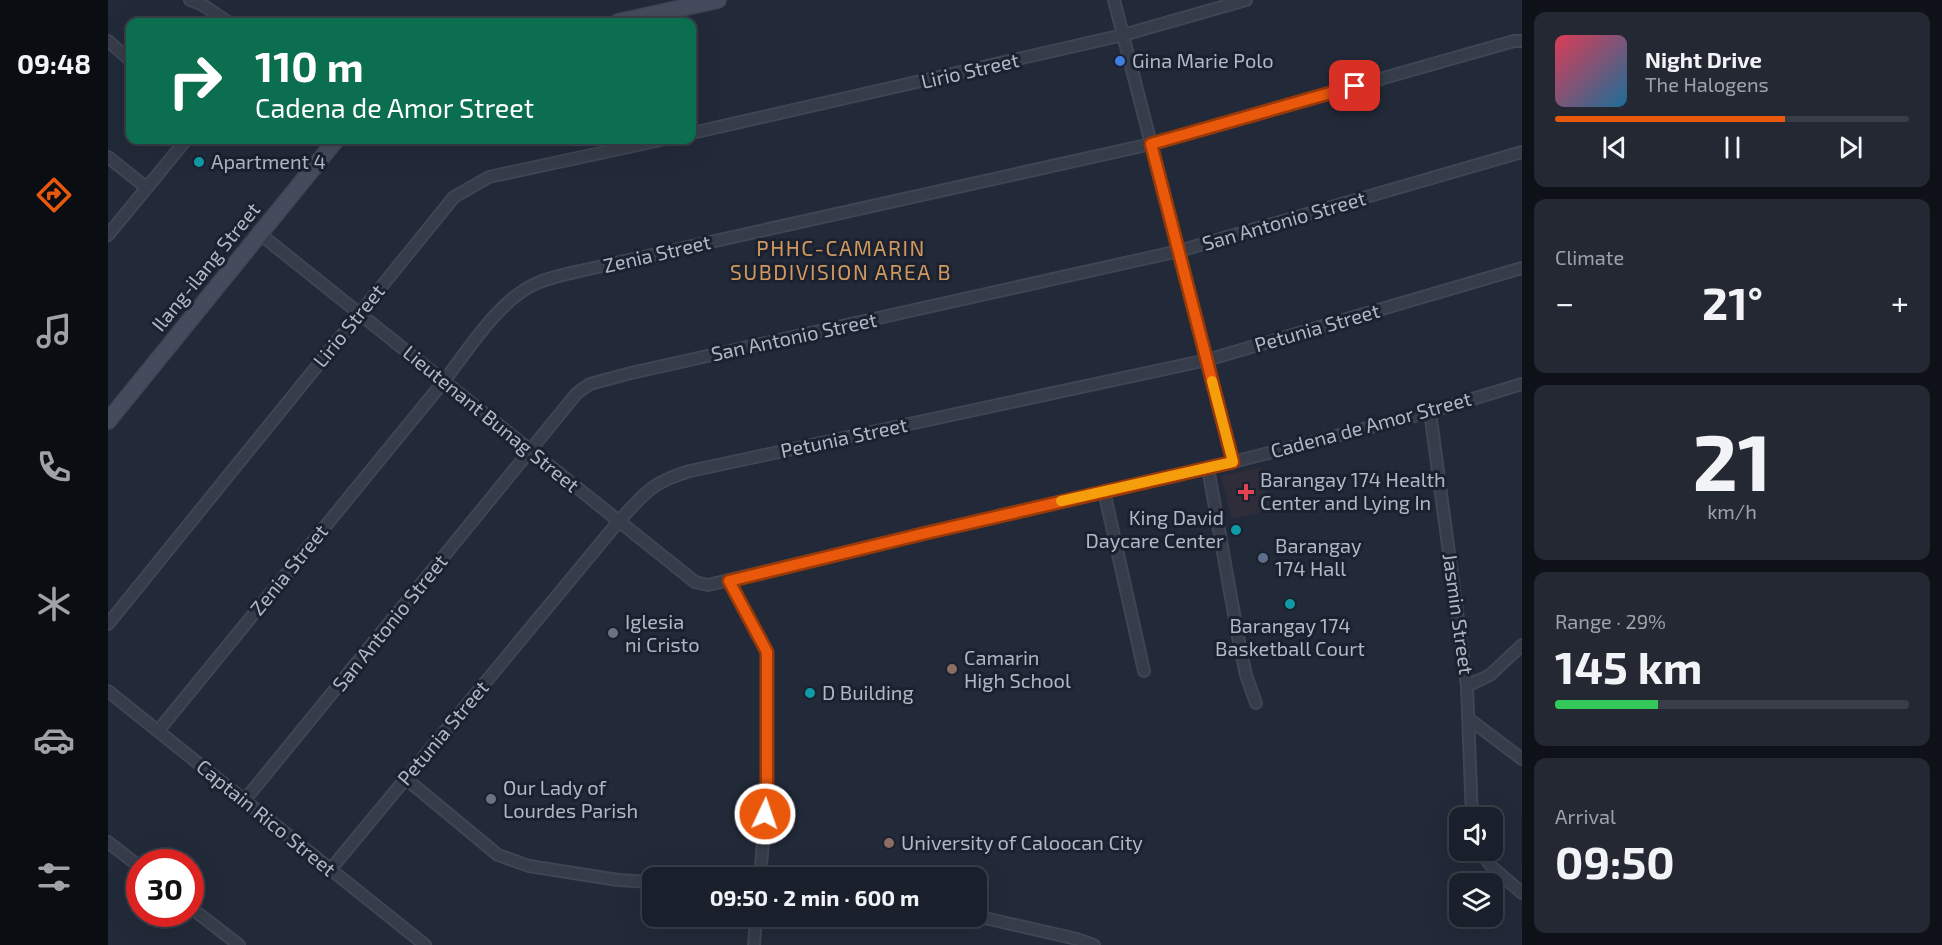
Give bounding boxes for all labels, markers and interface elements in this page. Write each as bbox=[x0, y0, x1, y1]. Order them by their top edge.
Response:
text: 110 m bbox=[255, 40, 364, 90]
icon: right bbox=[156, 42, 234, 120]
text: Night Drive bbox=[1645, 46, 1762, 72]
text: 09:48 bbox=[17, 47, 91, 79]
street label: Lirio Street bbox=[919, 47, 1021, 93]
place label: Gina Marie Polo bbox=[1132, 48, 1274, 72]
marker: Gina Marie Polo bbox=[1113, 54, 1127, 68]
pin bbox=[1329, 60, 1380, 111]
icon: arrive bbox=[1338, 69, 1371, 102]
text: The Halogens bbox=[1645, 72, 1769, 96]
text: Cadena de Amor Street bbox=[255, 91, 534, 123]
icon: previous bbox=[1598, 131, 1631, 164]
icon: pause bbox=[1716, 131, 1749, 164]
icon: next bbox=[1834, 131, 1867, 164]
place label: Apartment 4 bbox=[211, 149, 326, 173]
marker: Apartment 4 bbox=[192, 155, 206, 169]
icon: directions bbox=[33, 174, 75, 216]
street label: San Antonio Street bbox=[1199, 185, 1369, 255]
street label: Ilang-ilang Street bbox=[146, 197, 265, 336]
street label: Zenia Street bbox=[601, 229, 713, 277]
district label: PHHC-CAMARIN SUBDIVISION AREA B bbox=[730, 235, 952, 284]
text: Climate bbox=[1555, 245, 1624, 269]
text: 21° bbox=[1702, 275, 1763, 329]
street label: Lirio Street bbox=[308, 279, 389, 372]
text: − bbox=[1555, 282, 1574, 322]
text: + bbox=[1891, 282, 1909, 322]
street label: Petunia Street bbox=[1251, 298, 1382, 356]
street label: San Antonio Street bbox=[709, 307, 879, 365]
icon: music bbox=[33, 310, 75, 352]
street label: Lieutenant Bunag Street bbox=[399, 340, 585, 497]
street label: Cadena de Amor Street bbox=[1268, 386, 1474, 462]
street label: Petunia Street bbox=[778, 412, 910, 462]
text: 21 bbox=[1692, 413, 1772, 507]
icon: phone bbox=[33, 446, 75, 488]
place label: Barangay 174 Health Center and Lying In bbox=[1260, 467, 1446, 514]
marker: Barangay 174 Health Center and Lying In bbox=[1237, 483, 1255, 501]
text: km/h bbox=[1707, 499, 1757, 523]
place label: King David Daycare Center bbox=[1085, 505, 1224, 552]
street label: Zenia Street bbox=[244, 519, 332, 620]
marker: King David Daycare Center bbox=[1229, 523, 1243, 537]
place label: Barangay 174 Hall bbox=[1275, 533, 1362, 580]
street label: San Antonio Street bbox=[327, 549, 452, 696]
marker: Barangay 174 Hall bbox=[1256, 551, 1270, 565]
street label: Jasmin Street bbox=[1439, 552, 1479, 676]
icon: climate bbox=[33, 583, 75, 625]
marker: Barangay 174 Basketball Court bbox=[1283, 597, 1297, 611]
place label: Iglesia ni Cristo bbox=[625, 609, 700, 656]
text: Range · 29% bbox=[1555, 609, 1666, 633]
place label: Barangay 174 Basketball Court bbox=[1215, 613, 1365, 660]
marker: Iglesia ni Cristo bbox=[606, 626, 620, 640]
text: 145 km bbox=[1555, 639, 1702, 693]
place label: Camarin High School bbox=[964, 645, 1071, 692]
marker: Camarin High School bbox=[945, 662, 959, 676]
street label: Petunia Street bbox=[392, 675, 493, 789]
place label: D Building bbox=[822, 680, 914, 704]
marker: D Building bbox=[803, 686, 817, 700]
icon: car bbox=[33, 719, 75, 761]
street label: Captain Rico Street bbox=[192, 754, 341, 881]
place label: Our Lady of Lourdes Parish bbox=[503, 775, 638, 822]
position arrow bbox=[733, 782, 797, 846]
marker: Our Lady of Lourdes Parish bbox=[484, 792, 498, 806]
text: Arrival bbox=[1555, 804, 1616, 828]
map controls bbox=[1449, 807, 1503, 927]
button: sound bbox=[1449, 807, 1503, 861]
place label: University of Caloocan City bbox=[901, 830, 1143, 854]
text: 09:50 bbox=[1555, 834, 1675, 888]
marker: University of Caloocan City bbox=[882, 836, 896, 850]
speed limit sign: 30 bbox=[126, 849, 204, 927]
icon: filters bbox=[33, 856, 75, 898]
button: layers bbox=[1449, 873, 1503, 927]
text: 09:50 · 2 min · 600 m bbox=[710, 884, 919, 910]

